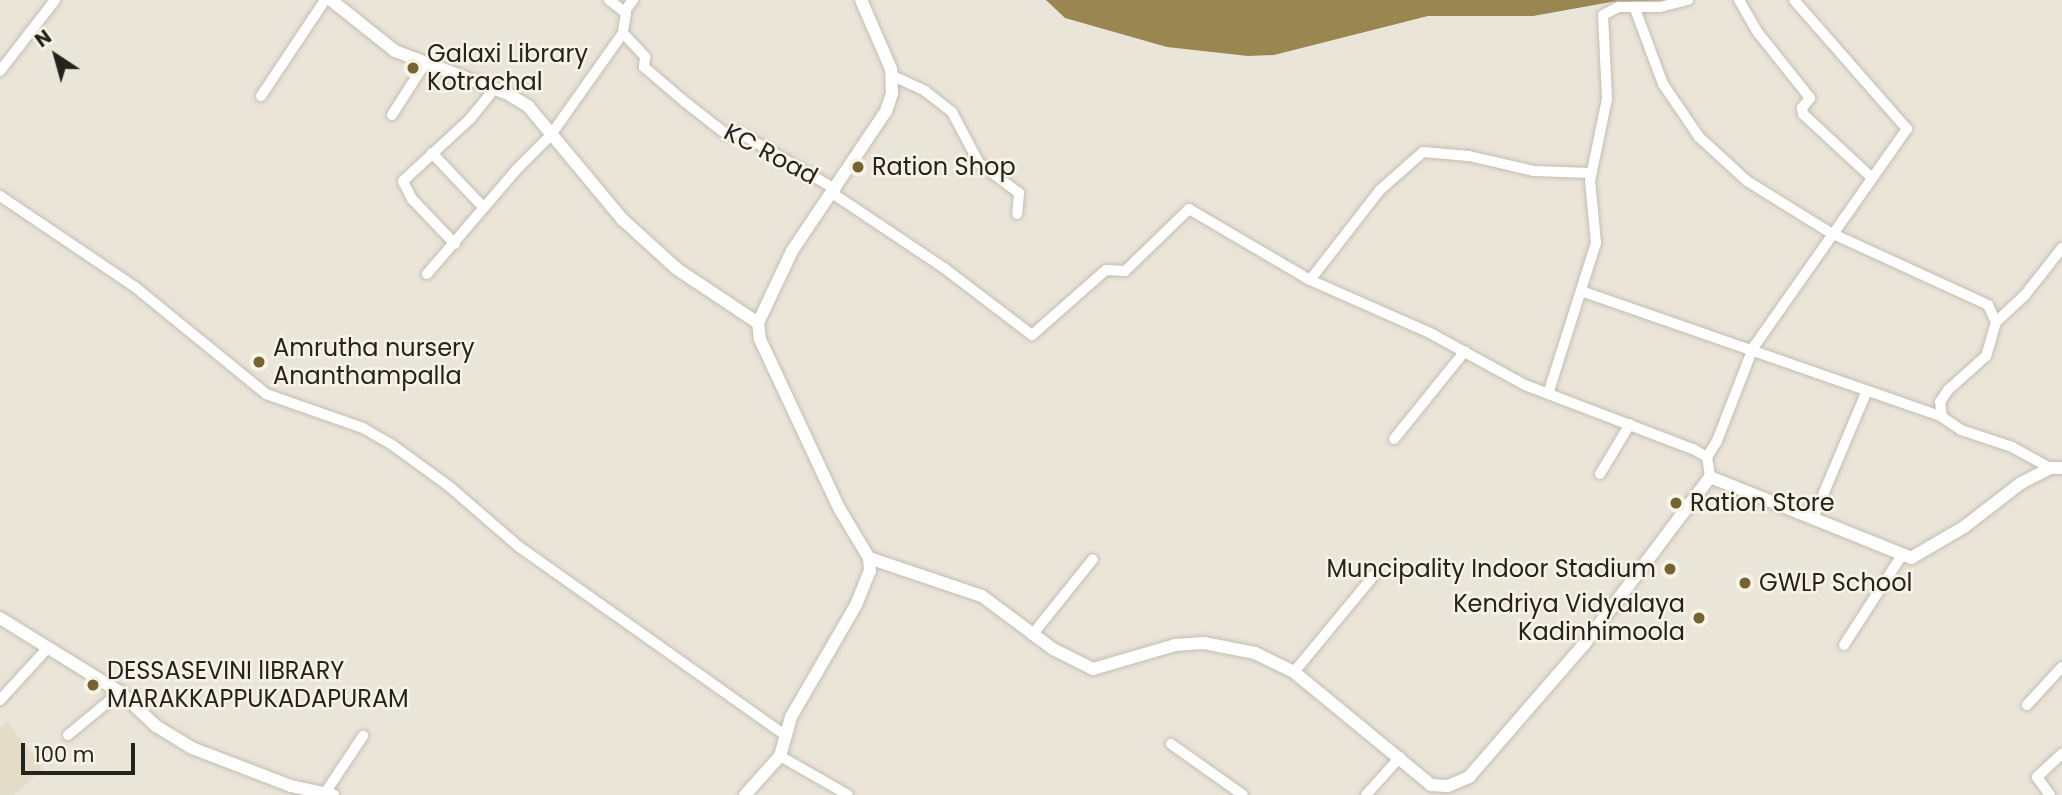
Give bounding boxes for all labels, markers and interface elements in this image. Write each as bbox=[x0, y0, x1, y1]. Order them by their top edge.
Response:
north arrow bbox=[21, 21, 91, 91]
text: N bbox=[30, 23, 57, 54]
place label: Galaxi Library Kotrachal bbox=[427, 40, 588, 96]
marker: Galaxi Library Kotrachal bbox=[405, 60, 421, 76]
street label: KC Road bbox=[719, 117, 823, 191]
place label: Ration Shop bbox=[872, 153, 1016, 181]
marker: Ration Shop bbox=[850, 159, 866, 175]
place label: Amrutha nursery Ananthampalla bbox=[273, 334, 474, 390]
marker: Amrutha nursery Ananthampalla bbox=[251, 354, 267, 370]
place label: Ration Store bbox=[1690, 489, 1835, 517]
marker: Ration Store bbox=[1668, 495, 1684, 511]
place label: Muncipality Indoor Stadium bbox=[1326, 555, 1656, 583]
marker: Muncipality Indoor Stadium bbox=[1662, 561, 1678, 577]
place label: GWLP School bbox=[1759, 569, 1912, 597]
marker: GWLP School bbox=[1737, 575, 1753, 591]
place label: Kendriya Vidyalaya Kadinhimoola bbox=[1453, 590, 1685, 646]
marker: Kendriya Vidyalaya Kadinhimoola bbox=[1691, 610, 1707, 626]
place label: DESSASEVINI lIBRARY MARAKKAPPUKADAPURAM bbox=[107, 657, 409, 713]
marker: DESSASEVINI lIBRARY MARAKKAPPUKADAPURAM bbox=[85, 677, 101, 693]
scale bar bbox=[24, 728, 138, 772]
text: 100 m bbox=[34, 740, 94, 769]

